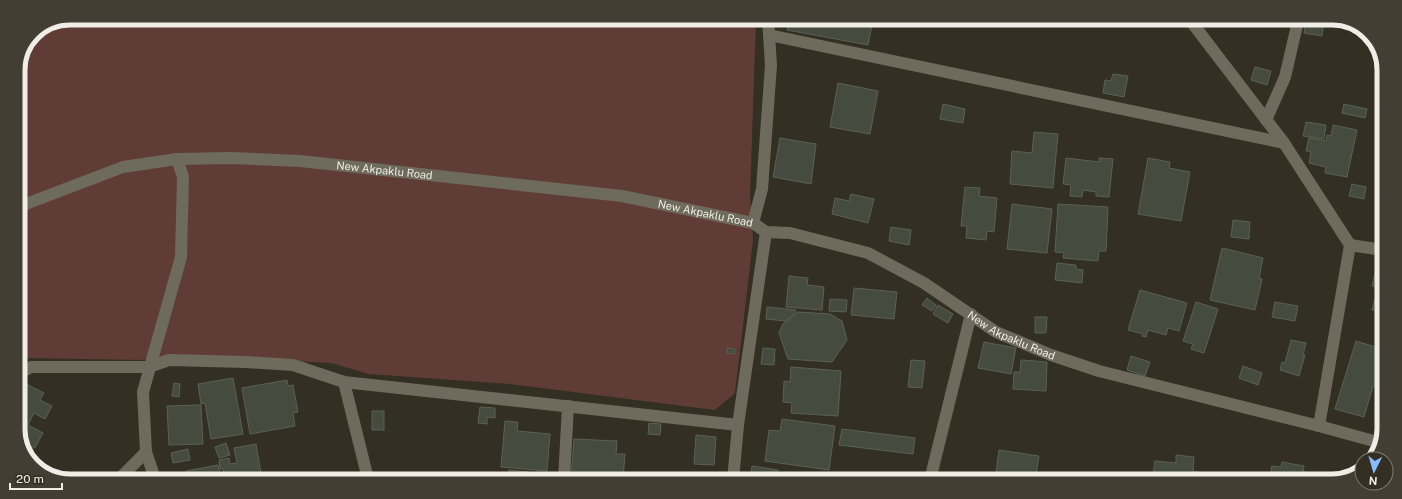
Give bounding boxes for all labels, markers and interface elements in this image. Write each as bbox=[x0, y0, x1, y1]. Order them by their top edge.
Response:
street label: New Akpaklu Road bbox=[336, 159, 433, 181]
street label: New Akpaklu Road bbox=[657, 198, 754, 229]
street label: New Akpaklu Road bbox=[965, 308, 1057, 362]
north arrow bbox=[1354, 451, 1394, 491]
scale bar bbox=[10, 465, 62, 491]
text: 20 m bbox=[16, 472, 44, 486]
text: N bbox=[1368, 475, 1378, 487]

